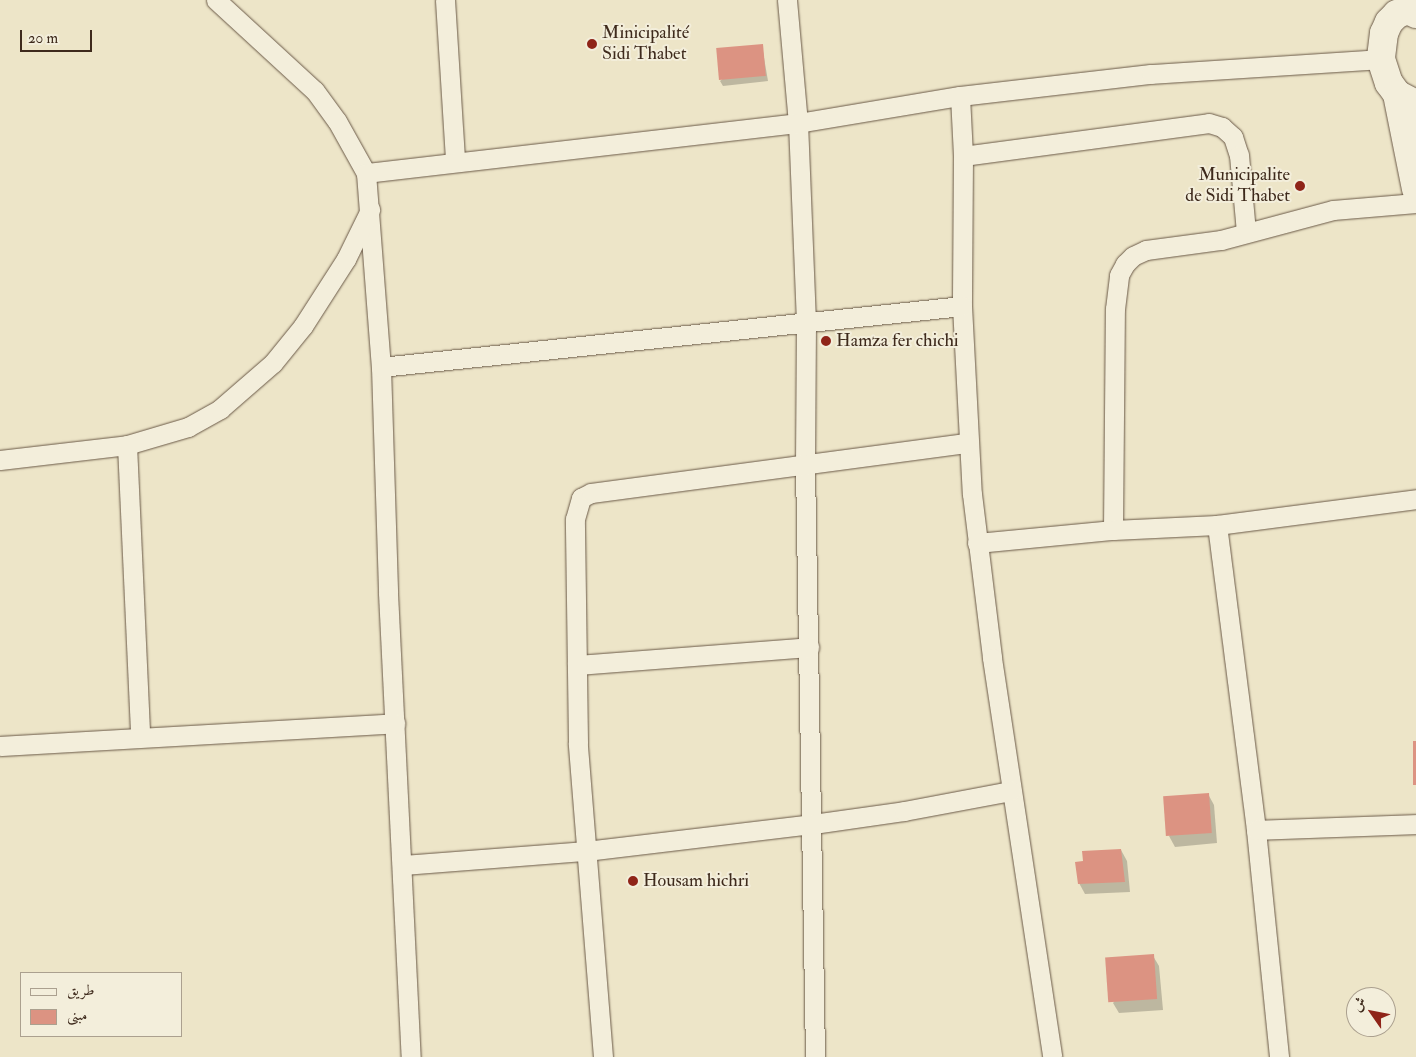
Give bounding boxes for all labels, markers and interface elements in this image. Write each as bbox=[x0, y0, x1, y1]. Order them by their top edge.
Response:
scale bar bbox=[22, 20, 95, 52]
place label: Minicipalité Sidi Thabet bbox=[602, 23, 689, 66]
text: 20 m bbox=[28, 29, 58, 48]
marker: Minicipalité Sidi Thabet bbox=[586, 38, 598, 50]
place label: Municipalite de Sidi Thabet bbox=[1185, 165, 1290, 208]
marker: Municipalite de Sidi Thabet bbox=[1294, 180, 1306, 192]
place label: Hamza fer chichi bbox=[836, 330, 959, 352]
marker: Hamza fer chichi bbox=[820, 335, 832, 347]
place label: Housam hichri bbox=[643, 870, 749, 892]
marker: Housam hichri bbox=[627, 875, 639, 887]
legend bbox=[20, 972, 182, 1037]
text: طريق bbox=[67, 981, 94, 1000]
north arrow bbox=[1346, 987, 1396, 1037]
text: ش bbox=[1348, 994, 1370, 1015]
text: مبنى bbox=[67, 1006, 87, 1025]

